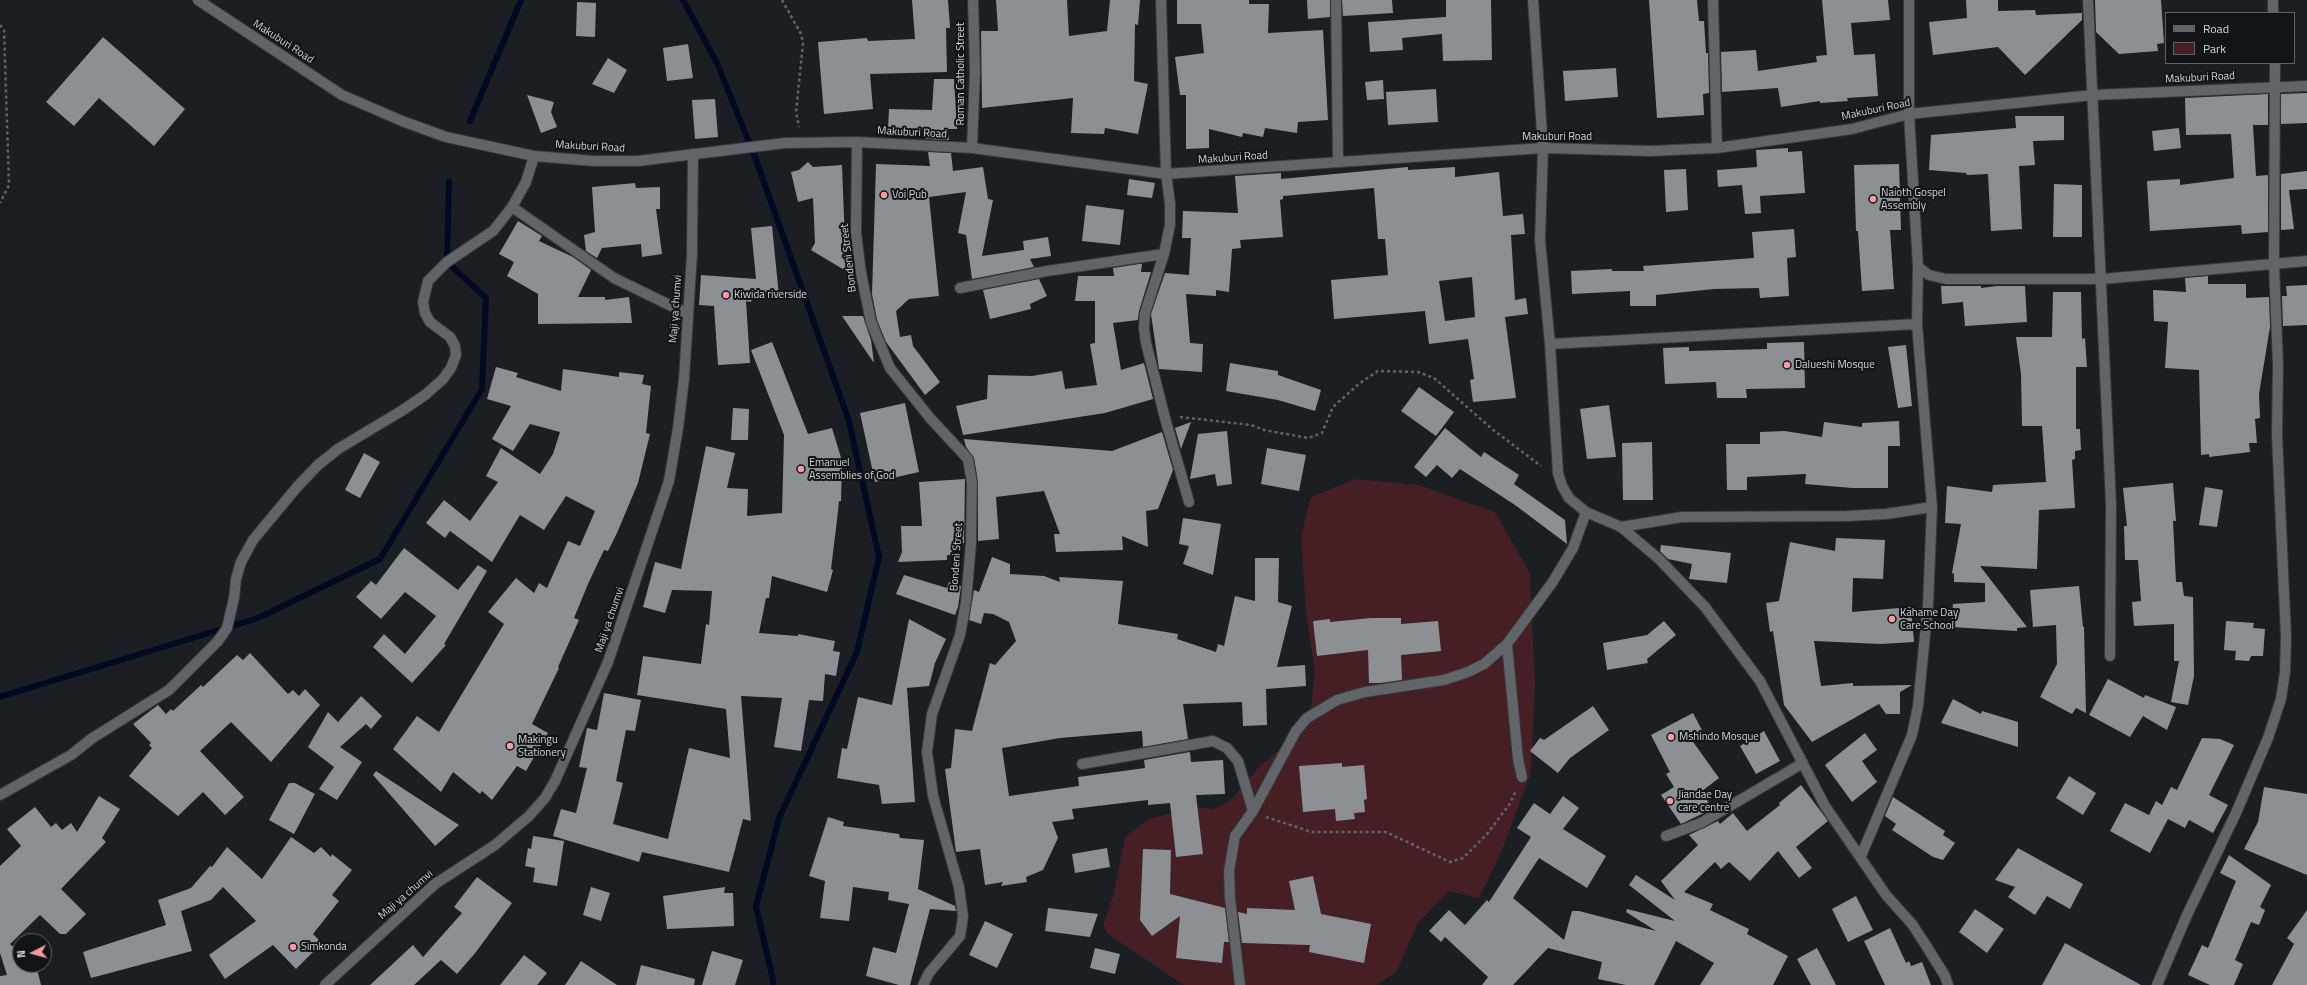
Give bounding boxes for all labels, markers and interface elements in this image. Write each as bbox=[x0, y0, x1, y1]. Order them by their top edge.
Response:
legend bbox=[2165, 12, 2295, 64]
street label: Makuburi Road bbox=[250, 17, 316, 67]
text: Road bbox=[2203, 19, 2229, 38]
street label: Roman Catholic Street bbox=[954, 22, 968, 126]
text: Park bbox=[2203, 39, 2226, 58]
street label: Makuburi Road bbox=[2165, 70, 2235, 86]
street label: Makuburi Road bbox=[1840, 96, 1912, 124]
street label: Makuburi Road bbox=[877, 125, 947, 141]
street label: Makuburi Road bbox=[1522, 130, 1592, 144]
street label: Makuburi Road bbox=[555, 139, 625, 155]
street label: Makuburi Road bbox=[1198, 149, 1268, 167]
place label: Naioth Gospel Assembly bbox=[1881, 186, 1946, 212]
place label: Voi Pub bbox=[892, 188, 927, 202]
marker: Voi Pub bbox=[879, 190, 889, 200]
marker: Naioth Gospel Assembly bbox=[1868, 194, 1878, 204]
street label: Bondeni Street bbox=[838, 223, 860, 293]
street label: Maji ya chumvi bbox=[667, 274, 685, 344]
place label: Kiwida riverside bbox=[734, 288, 807, 302]
marker: Kiwida riverside bbox=[721, 290, 731, 300]
place label: Dalueshi Mosque bbox=[1795, 358, 1875, 372]
marker: Dalueshi Mosque bbox=[1782, 360, 1792, 370]
place label: Emanuel Assemblies of God bbox=[809, 456, 895, 482]
marker: Emanuel Assemblies of God bbox=[796, 464, 806, 474]
street label: Bondeni Street bbox=[948, 522, 966, 592]
street label: Maji ya chumvi bbox=[593, 585, 627, 655]
place label: Kahame Day Care School bbox=[1900, 606, 1958, 632]
marker: Kahame Day Care School bbox=[1887, 614, 1897, 624]
place label: Mshindo Mosque bbox=[1679, 730, 1759, 744]
marker: Mshindo Mosque bbox=[1666, 732, 1676, 742]
place label: Makingu Stationery bbox=[518, 733, 566, 759]
marker: Makingu Stationery bbox=[505, 741, 515, 751]
place label: Jiandae Day care centre bbox=[1678, 788, 1732, 814]
marker: Jiandae Day care centre bbox=[1665, 796, 1675, 806]
street label: Maji ya chumvi bbox=[376, 868, 436, 922]
north arrow bbox=[12, 933, 52, 973]
place label: Simkonda bbox=[301, 940, 347, 954]
marker: Simkonda bbox=[288, 942, 298, 952]
text: N bbox=[13, 950, 29, 959]

